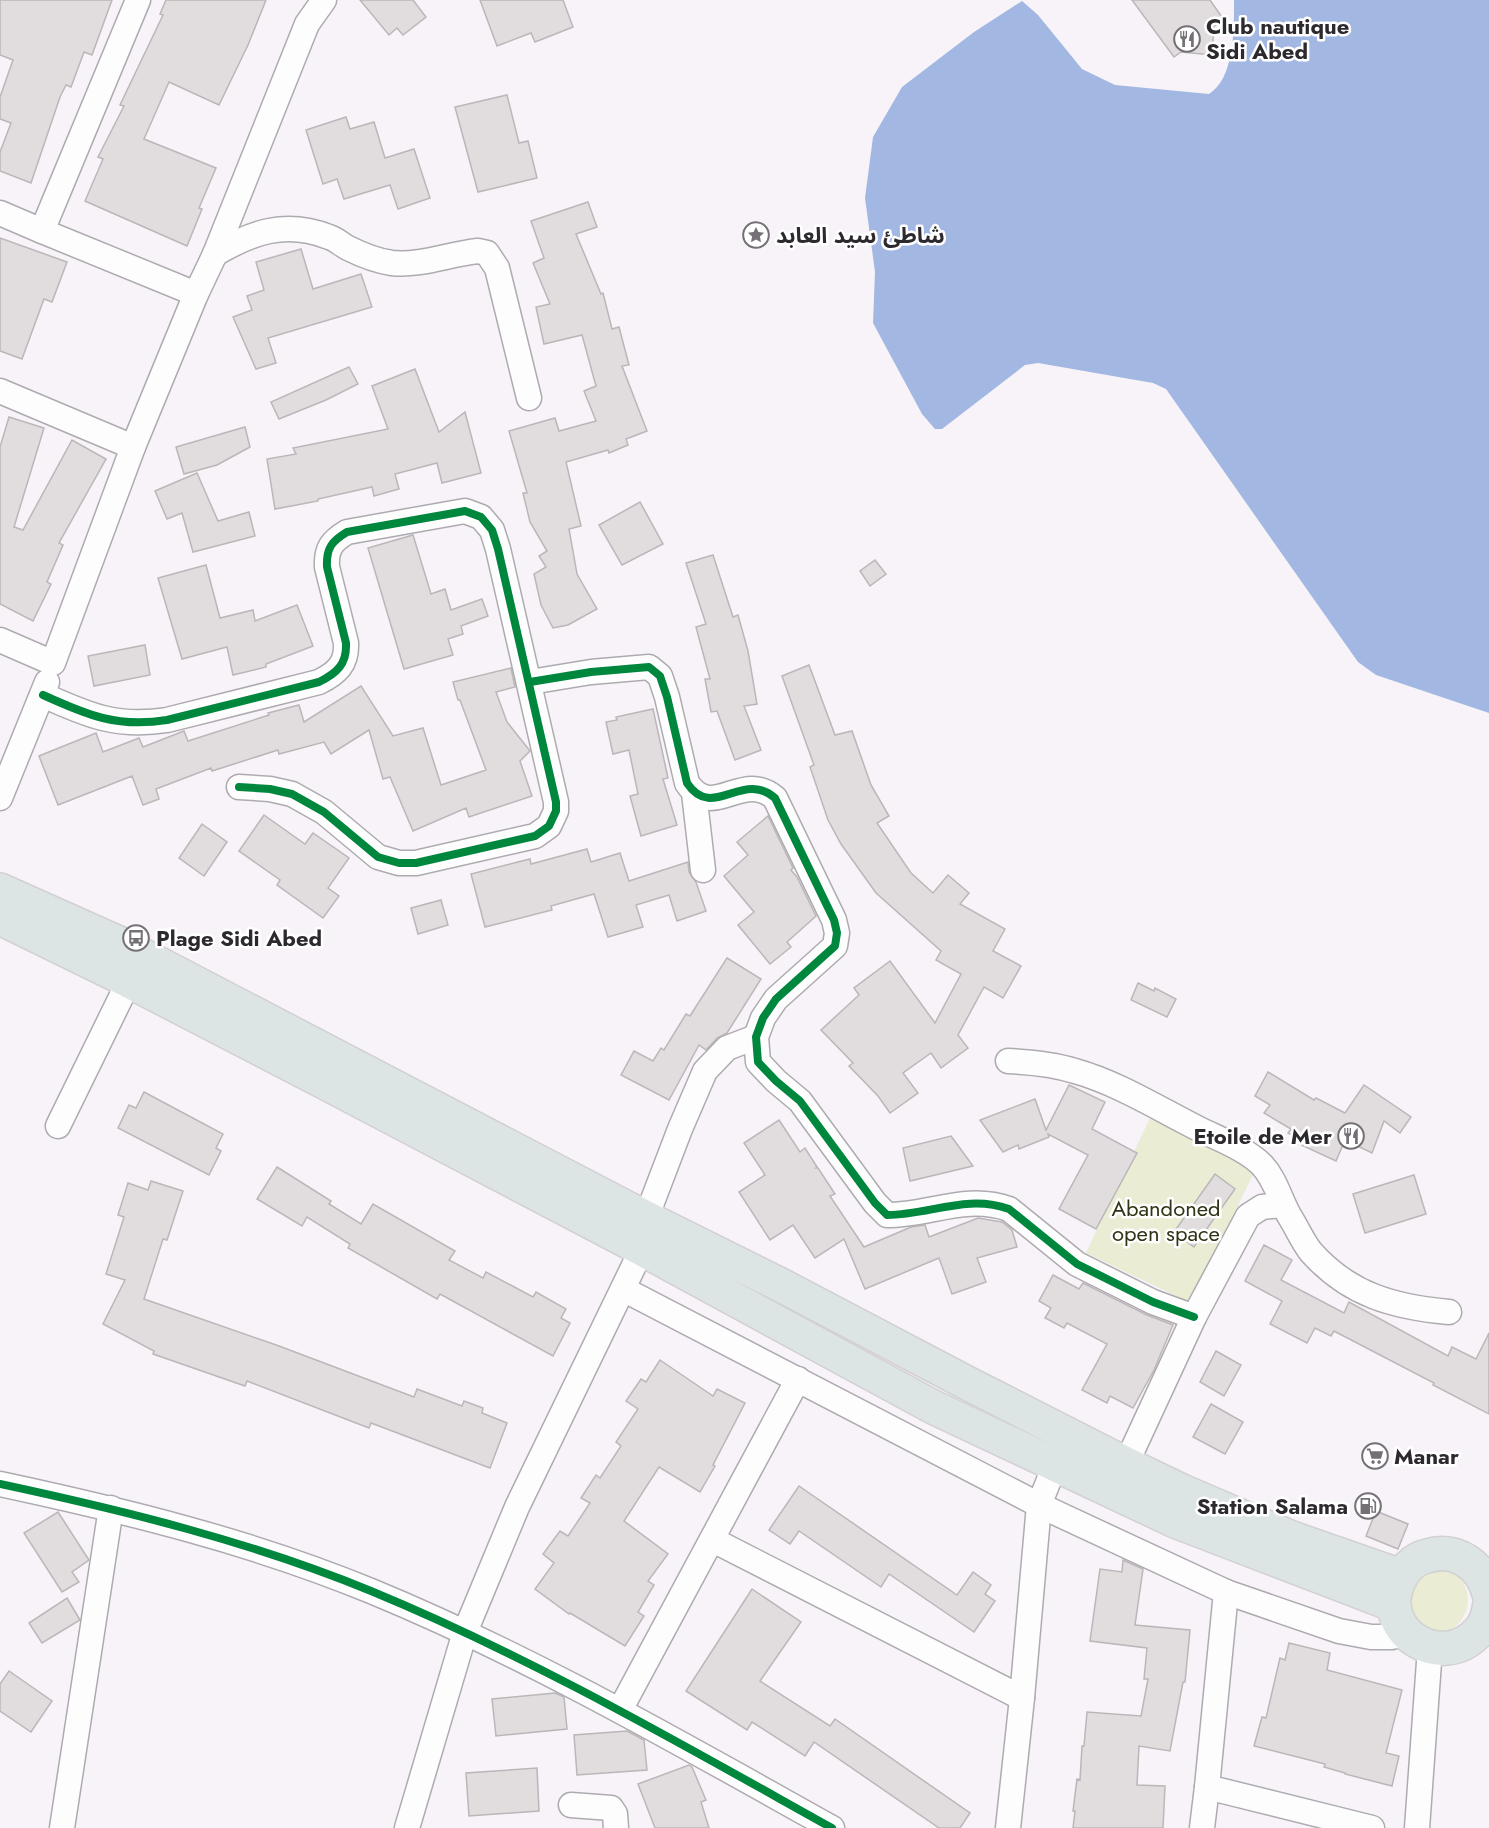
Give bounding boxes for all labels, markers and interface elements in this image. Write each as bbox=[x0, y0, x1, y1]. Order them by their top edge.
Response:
place label: Club nautique Sidi Abed bbox=[1206, 10, 1349, 67]
restaurant icon: Club nautique Sidi Abed bbox=[1172, 24, 1202, 54]
place label: شاطئ سيد العابد bbox=[776, 219, 945, 251]
place icon: شاطئ سيد العابد bbox=[741, 220, 771, 250]
place label: Plage Sidi Abed bbox=[156, 922, 322, 954]
bus stop icon: Plage Sidi Abed bbox=[121, 923, 151, 953]
place label: Etoile de Mer bbox=[1194, 1120, 1332, 1152]
restaurant icon: Etoile de Mer bbox=[1336, 1121, 1366, 1151]
park label: Abandoned open space bbox=[1111, 1192, 1221, 1249]
place label: Manar bbox=[1394, 1440, 1459, 1472]
supermarket icon: Manar bbox=[1360, 1441, 1390, 1471]
place label: Station Salama bbox=[1197, 1490, 1348, 1522]
fuel station icon: Station Salama bbox=[1353, 1491, 1383, 1521]

